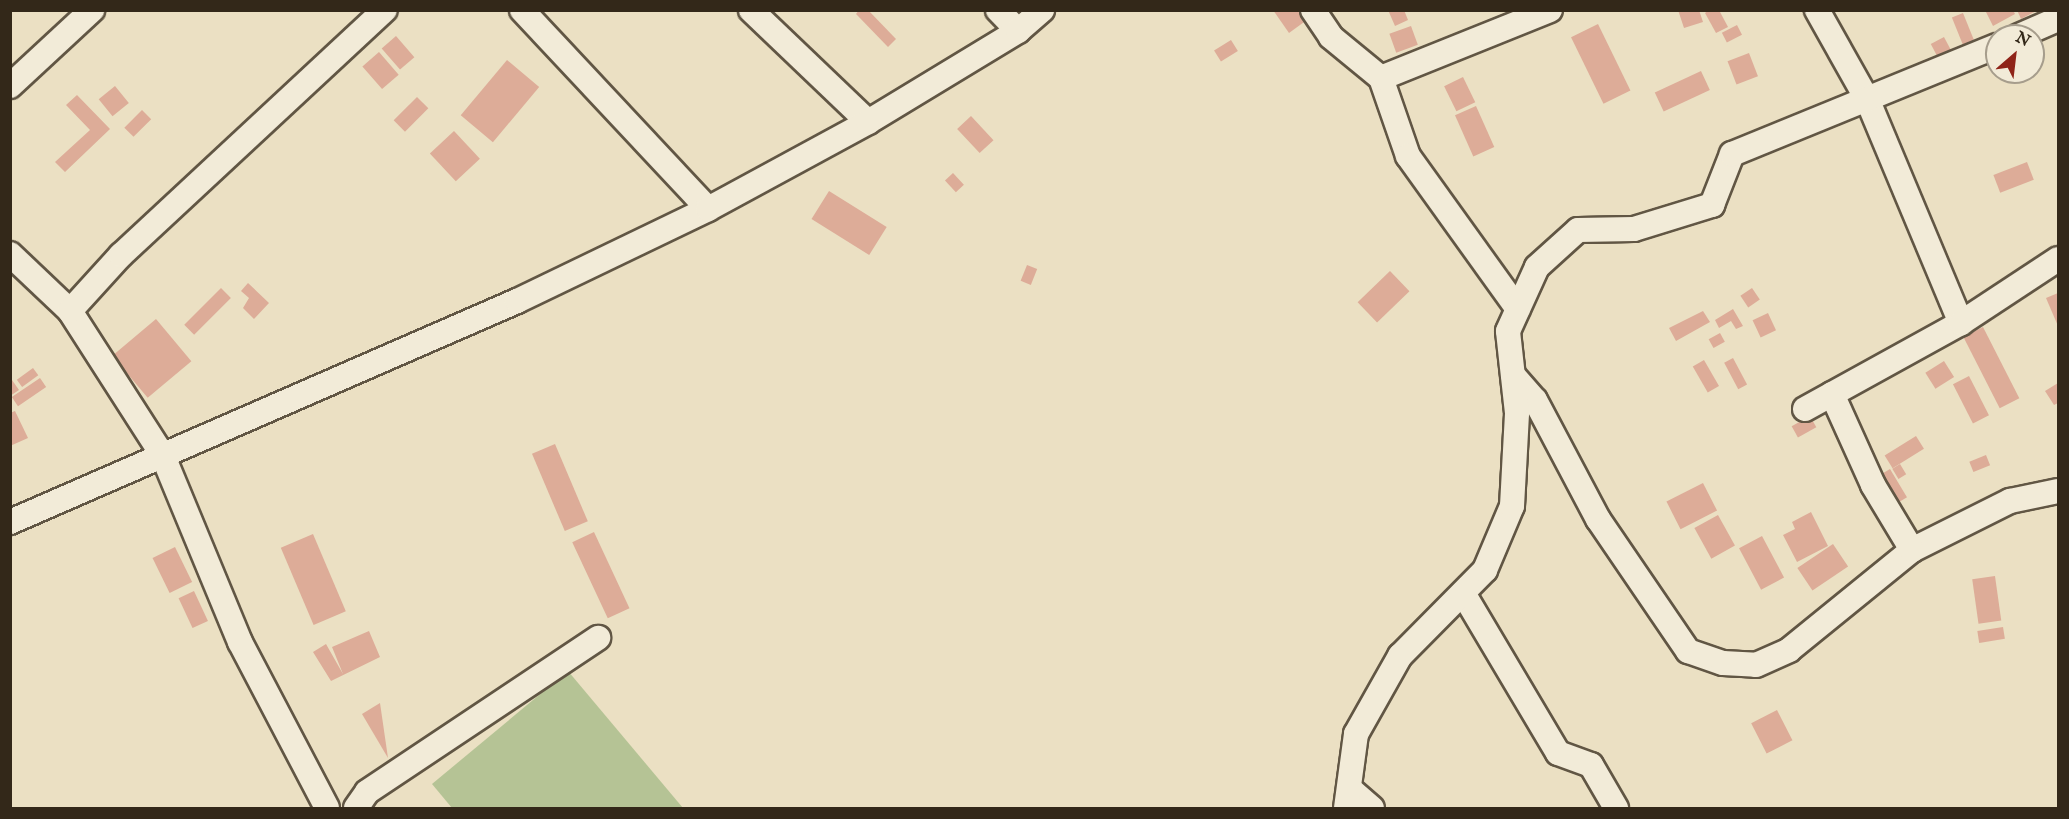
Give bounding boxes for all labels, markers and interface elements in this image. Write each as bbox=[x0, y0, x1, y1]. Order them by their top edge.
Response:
north arrow bbox=[1985, 24, 2045, 84]
text: N bbox=[2012, 28, 2033, 52]

